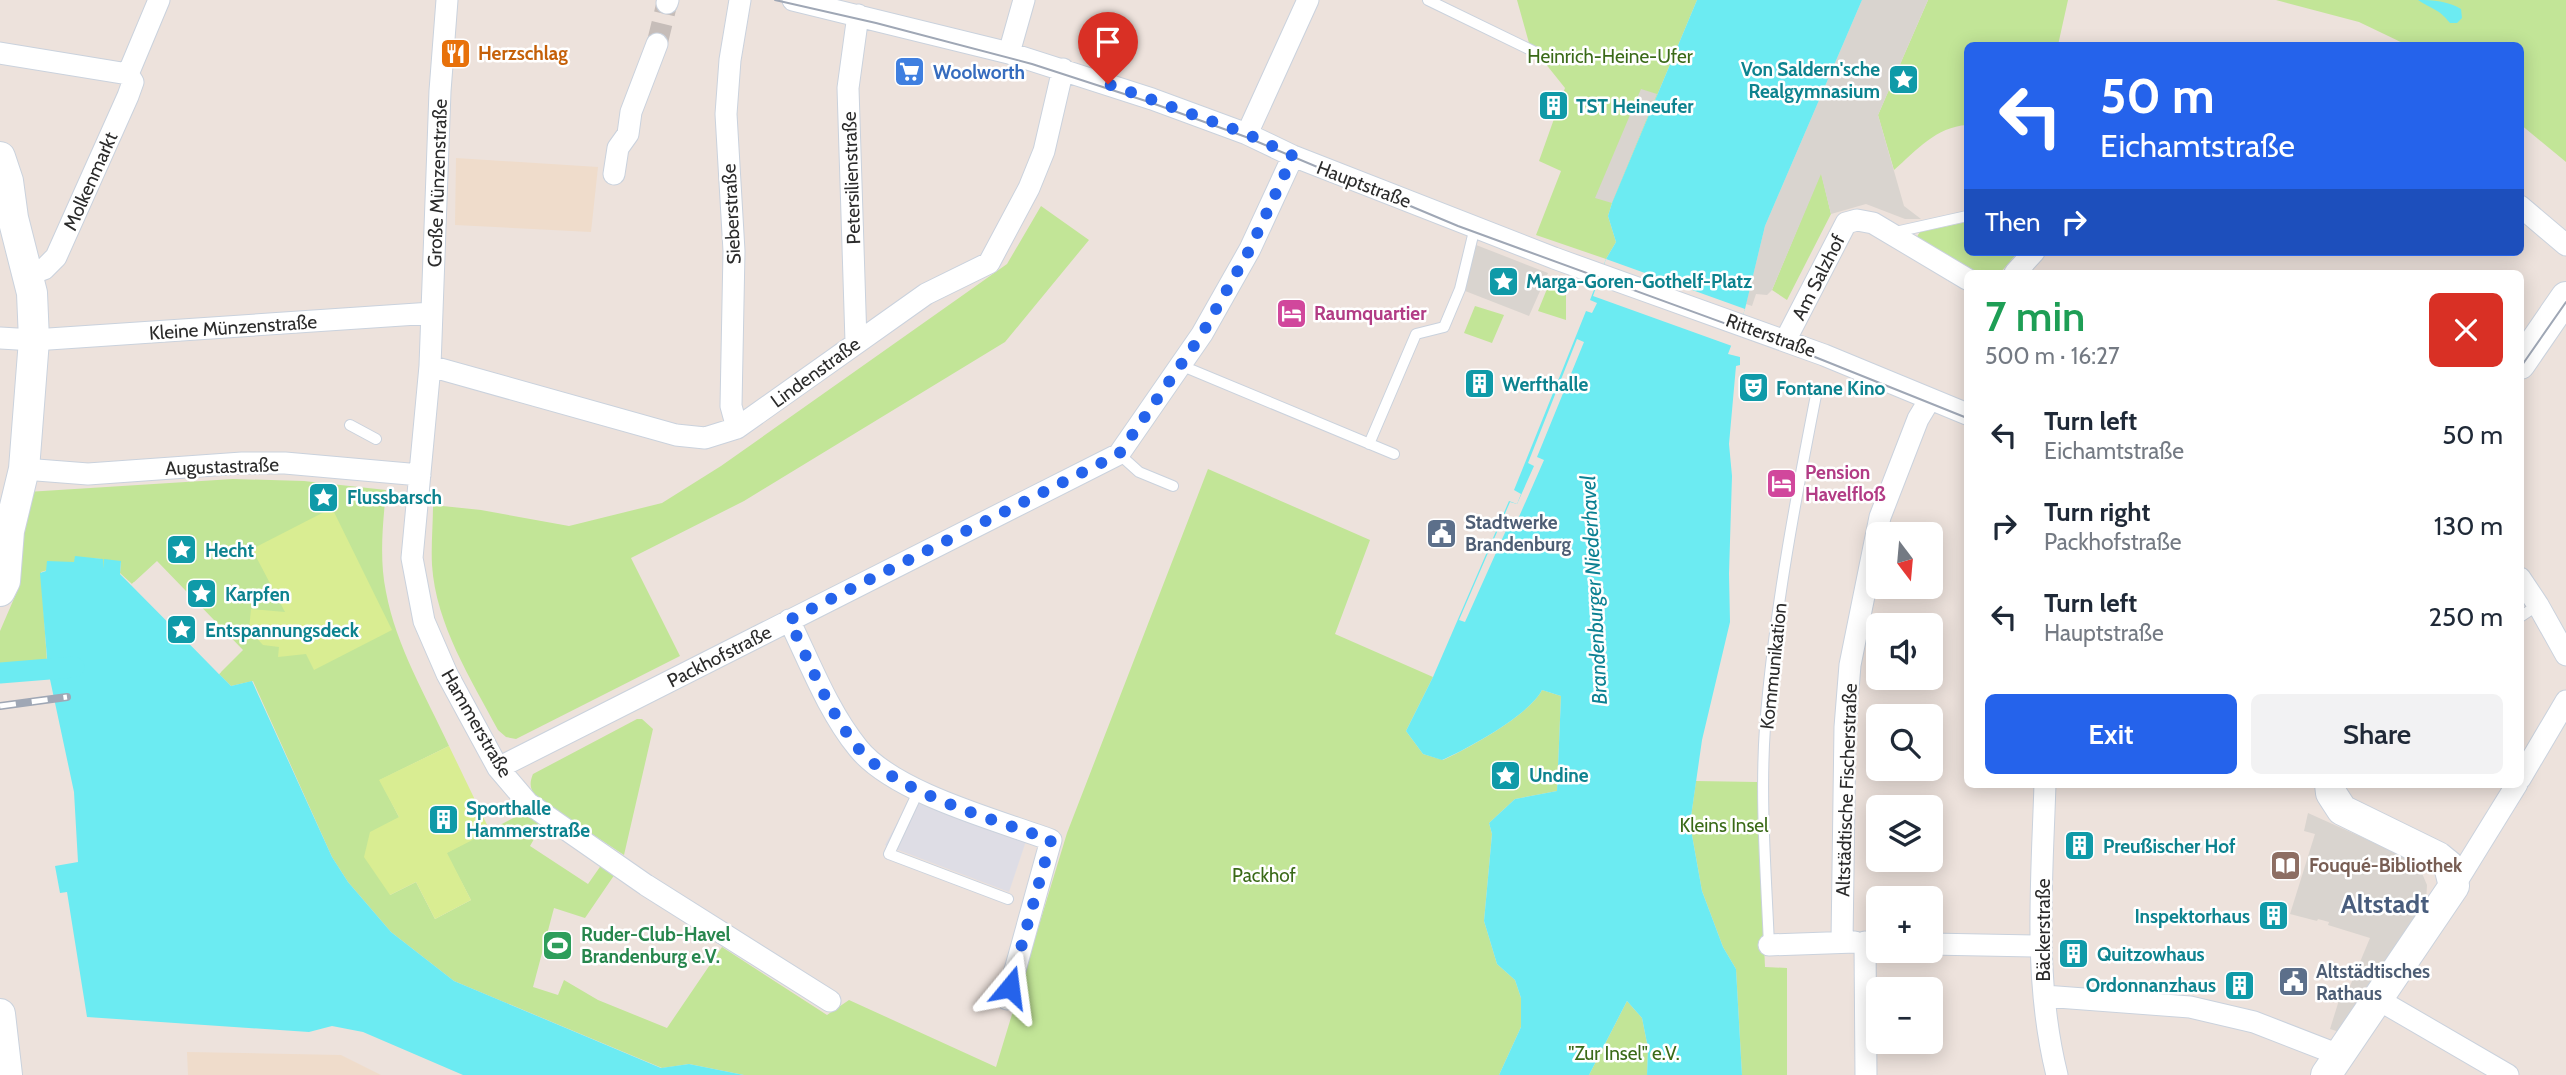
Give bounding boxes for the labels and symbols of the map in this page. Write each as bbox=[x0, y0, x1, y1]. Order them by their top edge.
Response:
pin bbox=[1078, 12.0, 1138, 84]
restaurant icon: Herzschlag bbox=[438, 36, 472, 70]
place label: Herzschlag bbox=[478, 42, 568, 65]
park label: Heinrich-Heine-Ufer bbox=[1527, 45, 1693, 68]
supermarket icon: Woolworth bbox=[893, 55, 927, 89]
place label: Von Saldern'sche Realgymnasium bbox=[1741, 58, 1880, 103]
place label: Woolworth bbox=[933, 61, 1025, 84]
place icon: Von Saldern'sche Realgymnasium bbox=[1886, 63, 1920, 97]
building icon: TST Heineufer bbox=[1536, 89, 1570, 123]
place label: TST Heineufer bbox=[1576, 95, 1694, 118]
street label: Große Münzenstraße bbox=[423, 98, 452, 268]
street label: Petersilienstraße bbox=[838, 111, 865, 245]
street label: Molkenmarkt bbox=[59, 128, 123, 234]
street label: Hauptstraße bbox=[1313, 156, 1414, 213]
street label: Sieberstraße bbox=[717, 163, 746, 265]
street label: Am Salzhof bbox=[1787, 230, 1850, 324]
place icon: Marga-Goren-Gothelf-Platz bbox=[1486, 264, 1520, 298]
place label: Marga-Goren-Gothelf-Platz bbox=[1526, 270, 1752, 293]
hotel icon: Raumquartier bbox=[1274, 296, 1308, 330]
place label: Raumquartier bbox=[1314, 302, 1427, 325]
street label: Ritterstraße bbox=[1723, 309, 1819, 362]
street label: Kleine Münzenstraße bbox=[148, 310, 318, 345]
street label: Lindenstraße bbox=[766, 332, 865, 413]
building icon: Werfthalle bbox=[1462, 367, 1496, 401]
theatre icon: Fontane Kino bbox=[1736, 371, 1770, 405]
place label: Werfthalle bbox=[1502, 373, 1588, 396]
place label: Fontane Kino bbox=[1776, 377, 1886, 400]
street label: Augustastraße bbox=[165, 453, 280, 480]
place label: Pension Havelfloß bbox=[1805, 461, 1886, 506]
hotel icon: Pension Havelfloß bbox=[1765, 466, 1799, 500]
water label: Brandenburger Niederhavel bbox=[1575, 475, 1612, 705]
place icon: Flussbarsch bbox=[307, 480, 341, 514]
place label: Flussbarsch bbox=[347, 486, 442, 509]
place label: Stadtwerke Brandenburg bbox=[1465, 511, 1572, 556]
public building icon: Stadtwerke Brandenburg bbox=[1425, 516, 1459, 550]
north arrow bbox=[1866, 522, 1942, 598]
place icon: Hecht bbox=[165, 533, 199, 567]
place label: Hecht bbox=[205, 539, 254, 562]
place icon: Karpfen bbox=[185, 577, 219, 611]
place label: Karpfen bbox=[225, 583, 290, 606]
street label: Kommunikation bbox=[1755, 602, 1792, 731]
place icon: Entspannungsdeck bbox=[165, 613, 199, 647]
place label: Entspannungsdeck bbox=[205, 619, 360, 642]
street label: Packhofstraße bbox=[663, 620, 775, 692]
street label: Hammerstraße bbox=[436, 665, 517, 782]
street label: Altstädtische Fischerstraße bbox=[1831, 683, 1862, 897]
place icon: Undine bbox=[1489, 758, 1523, 792]
place label: Undine bbox=[1529, 764, 1589, 787]
place label: Sporthalle Hammerstraße bbox=[466, 797, 590, 842]
building icon: Sporthalle Hammerstraße bbox=[426, 802, 460, 836]
park label: Kleins Insel bbox=[1679, 814, 1769, 837]
building icon: Preußischer Hof bbox=[2063, 829, 2097, 863]
place label: Preußischer Hof bbox=[2103, 835, 2236, 858]
library icon: Fouqué-Bibliothek bbox=[2269, 848, 2303, 882]
place label: Fouqué-Bibliothek bbox=[2309, 854, 2463, 877]
park label: Packhof bbox=[1232, 864, 1297, 887]
street label: Bäckerstraße bbox=[2032, 878, 2055, 981]
district label: Altstadt bbox=[2341, 888, 2429, 920]
building icon: Inspektorhaus bbox=[2256, 899, 2290, 933]
place label: Inspektorhaus bbox=[2134, 905, 2250, 928]
place label: Ruder-Club-Havel Brandenburg e.V. bbox=[581, 923, 731, 968]
sports icon: Ruder-Club-Havel Brandenburg e.V. bbox=[541, 928, 575, 962]
building icon: Quitzowhaus bbox=[2057, 937, 2091, 971]
place label: Quitzowhaus bbox=[2097, 943, 2205, 966]
position arrow bbox=[973, 950, 1047, 1024]
place label: Altstädtisches Rathaus bbox=[2316, 960, 2430, 1005]
public building icon: Altstädtisches Rathaus bbox=[2276, 965, 2310, 999]
building icon: Ordonnanzhaus bbox=[2222, 968, 2256, 1002]
place label: Ordonnanzhaus bbox=[2086, 974, 2216, 997]
park label: "Zur Insel" e.V. bbox=[1568, 1042, 1680, 1065]

